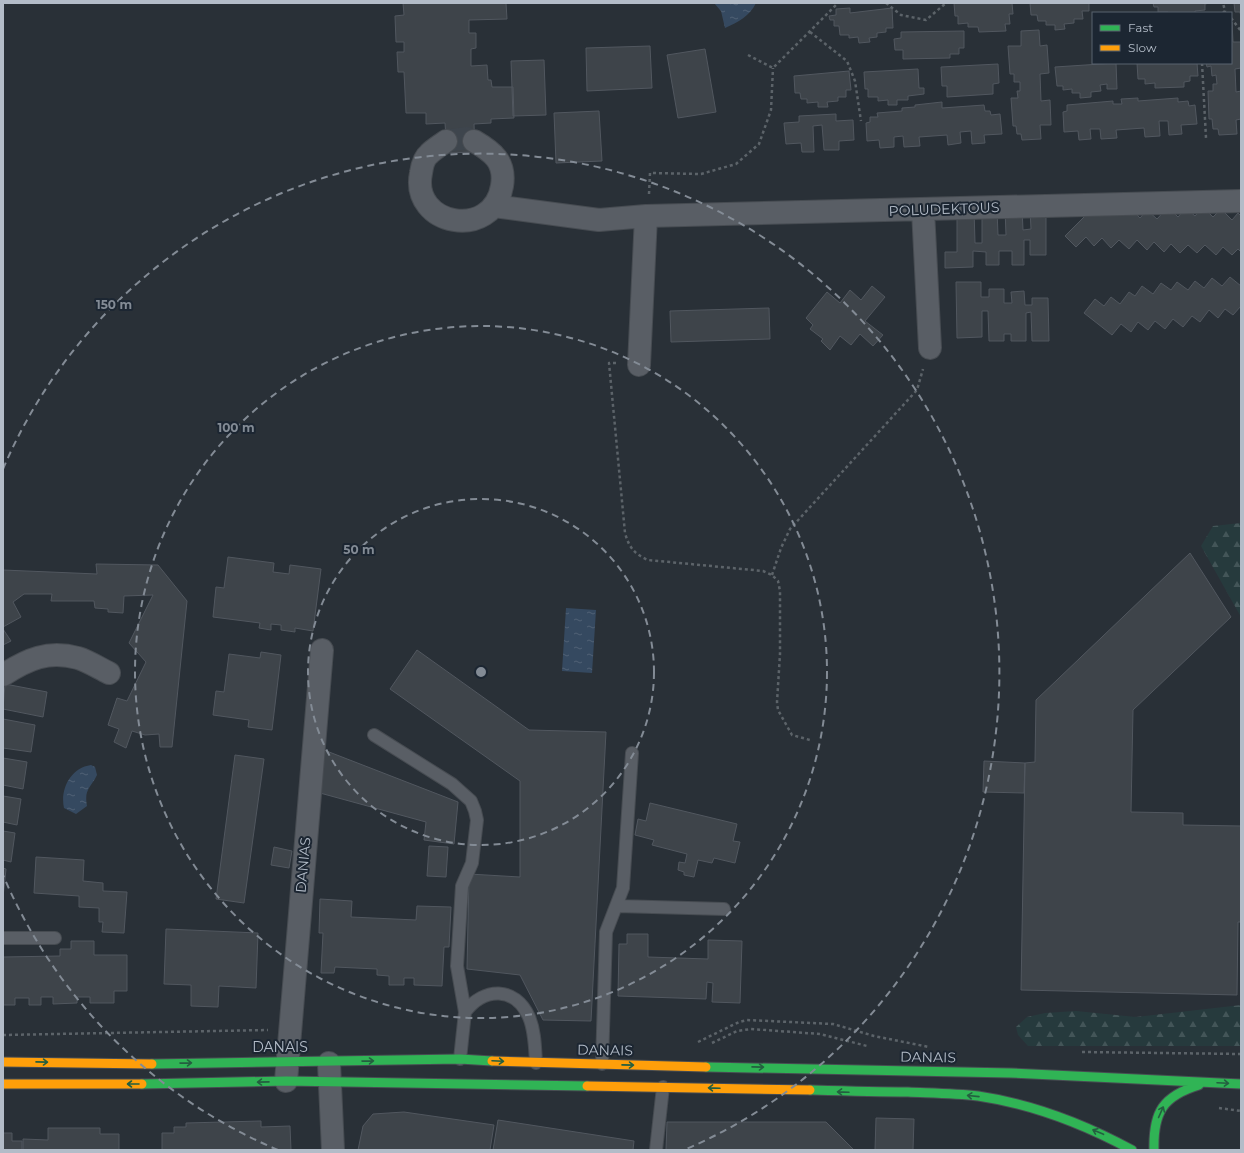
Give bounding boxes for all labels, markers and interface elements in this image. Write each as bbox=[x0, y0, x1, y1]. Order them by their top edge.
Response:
legend bbox=[1092, 12, 1232, 64]
text: Fast bbox=[1128, 20, 1153, 35]
text: Slow bbox=[1128, 40, 1157, 55]
street label: POLUDEKTOUS bbox=[888, 198, 1000, 220]
text: 150 m bbox=[96, 297, 132, 312]
text: 100 m bbox=[218, 420, 254, 435]
text: 50 m bbox=[343, 542, 375, 557]
centre of rings bbox=[474, 665, 488, 679]
street label: DANIAS bbox=[292, 836, 314, 894]
street label: DANAIS bbox=[252, 1038, 308, 1056]
street label: DANAIS bbox=[577, 1041, 633, 1059]
street label: DANAIS bbox=[900, 1048, 956, 1066]
one-way arrow bbox=[361, 1057, 374, 1065]
one-way arrow bbox=[491, 1057, 504, 1065]
one-way arrow bbox=[35, 1058, 48, 1066]
one-way arrow bbox=[179, 1059, 192, 1066]
one-way arrow bbox=[621, 1061, 634, 1069]
one-way arrow bbox=[751, 1064, 764, 1071]
one-way arrow bbox=[257, 1078, 270, 1086]
one-way arrow bbox=[127, 1080, 140, 1088]
one-way arrow bbox=[1216, 1080, 1229, 1087]
one-way arrow bbox=[708, 1084, 721, 1092]
one-way arrow bbox=[837, 1088, 850, 1096]
one-way arrow bbox=[967, 1093, 980, 1100]
one-way arrow bbox=[1158, 1107, 1165, 1119]
one-way arrow bbox=[1092, 1128, 1104, 1136]

